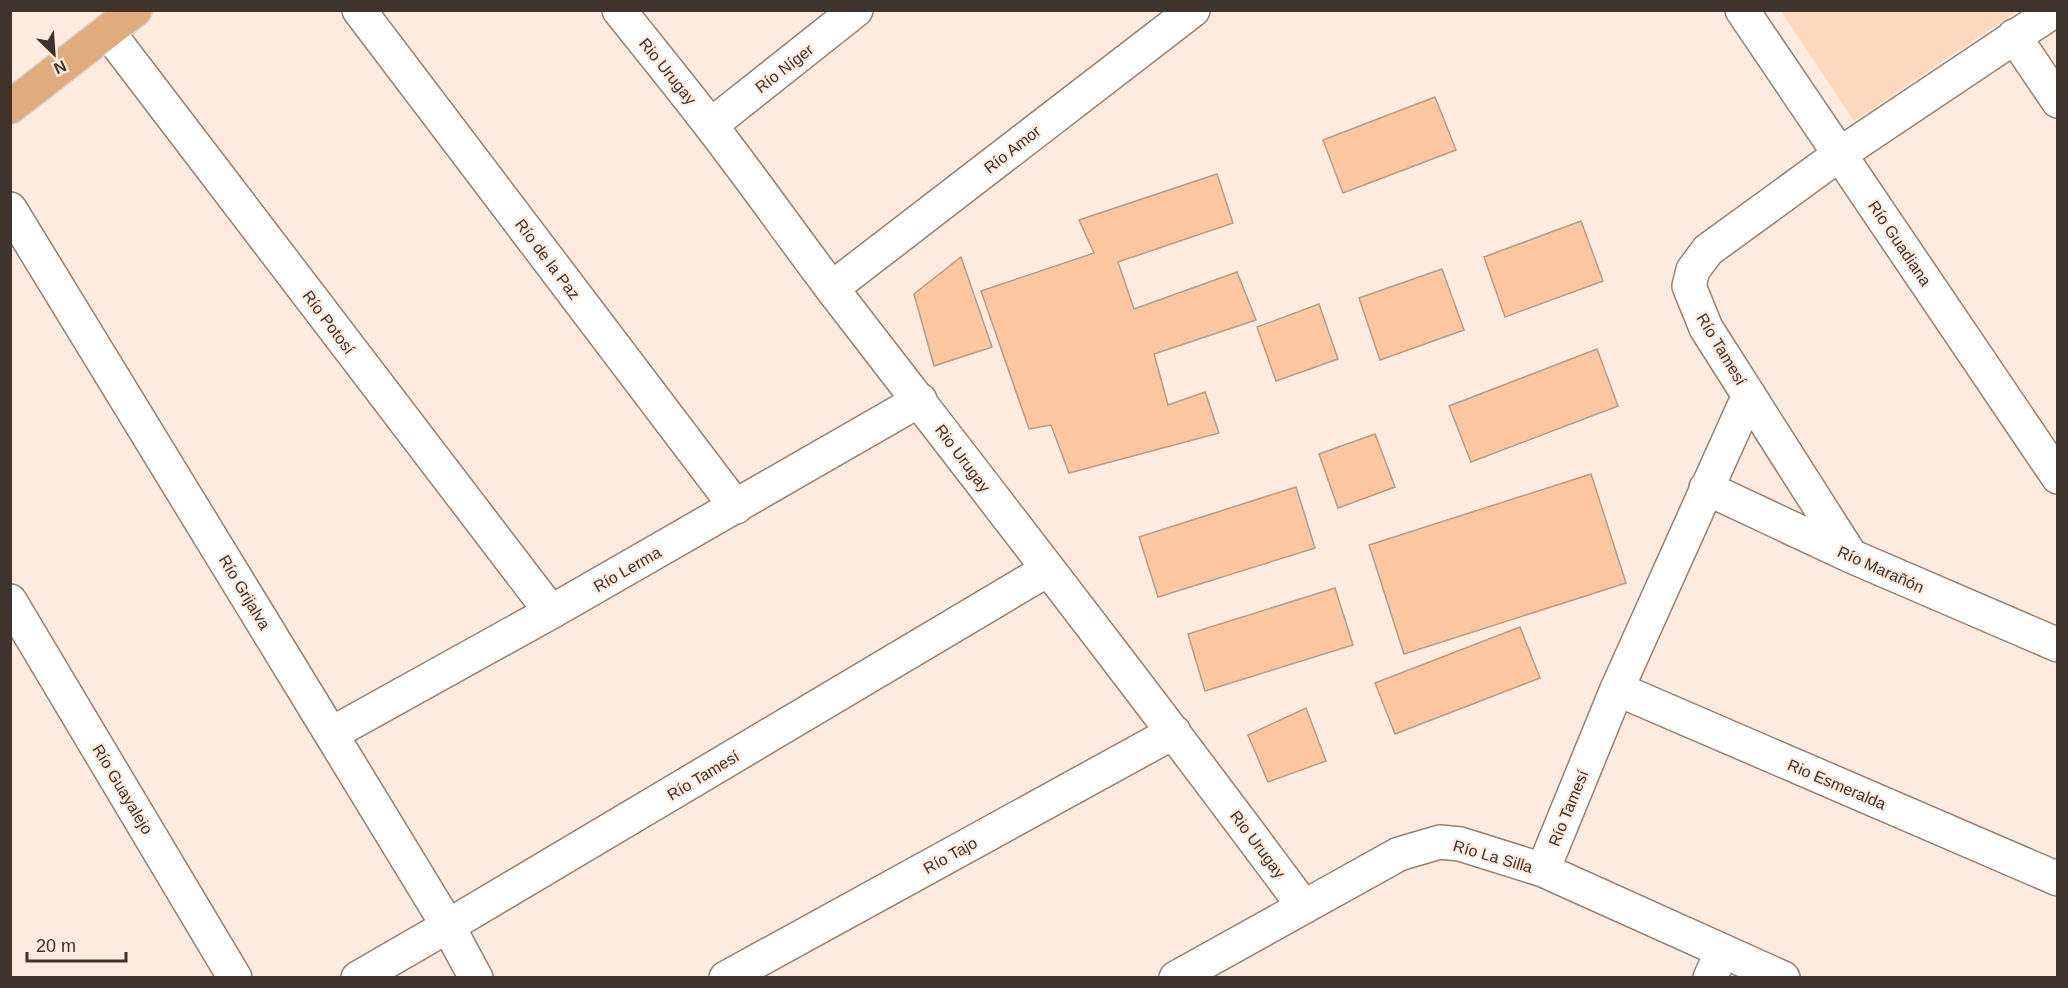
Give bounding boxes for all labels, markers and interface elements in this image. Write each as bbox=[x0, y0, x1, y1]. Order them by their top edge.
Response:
north arrow bbox=[24, 24, 84, 84]
street label: Rio Urugay bbox=[636, 35, 699, 108]
street label: Río Níger bbox=[752, 40, 817, 96]
text: N bbox=[51, 57, 69, 77]
street label: Río Amor bbox=[981, 122, 1044, 177]
street label: Río Guadiana bbox=[1865, 198, 1934, 289]
street label: Río de la Paz bbox=[512, 216, 583, 303]
street label: Río Potosí bbox=[299, 287, 358, 358]
street label: Río Tamesí bbox=[1694, 310, 1750, 389]
street label: Rio Urugay bbox=[932, 421, 993, 495]
street label: Río Lerma bbox=[591, 543, 664, 595]
street label: Río Marañón bbox=[1835, 543, 1927, 596]
street label: Río Grijalva bbox=[216, 552, 273, 633]
street label: Río Guayalejo bbox=[89, 741, 156, 837]
street label: Río Tamesí bbox=[664, 747, 743, 803]
street label: Rio Esmeralda bbox=[1785, 756, 1889, 813]
street label: Río Tamesí bbox=[1545, 767, 1592, 849]
street label: Rio Urugay bbox=[1227, 807, 1288, 881]
street label: Río Tajo bbox=[921, 834, 980, 877]
street label: Río La Silla bbox=[1451, 837, 1535, 876]
scale bar bbox=[27, 925, 126, 963]
text: 20 m bbox=[36, 936, 76, 956]

